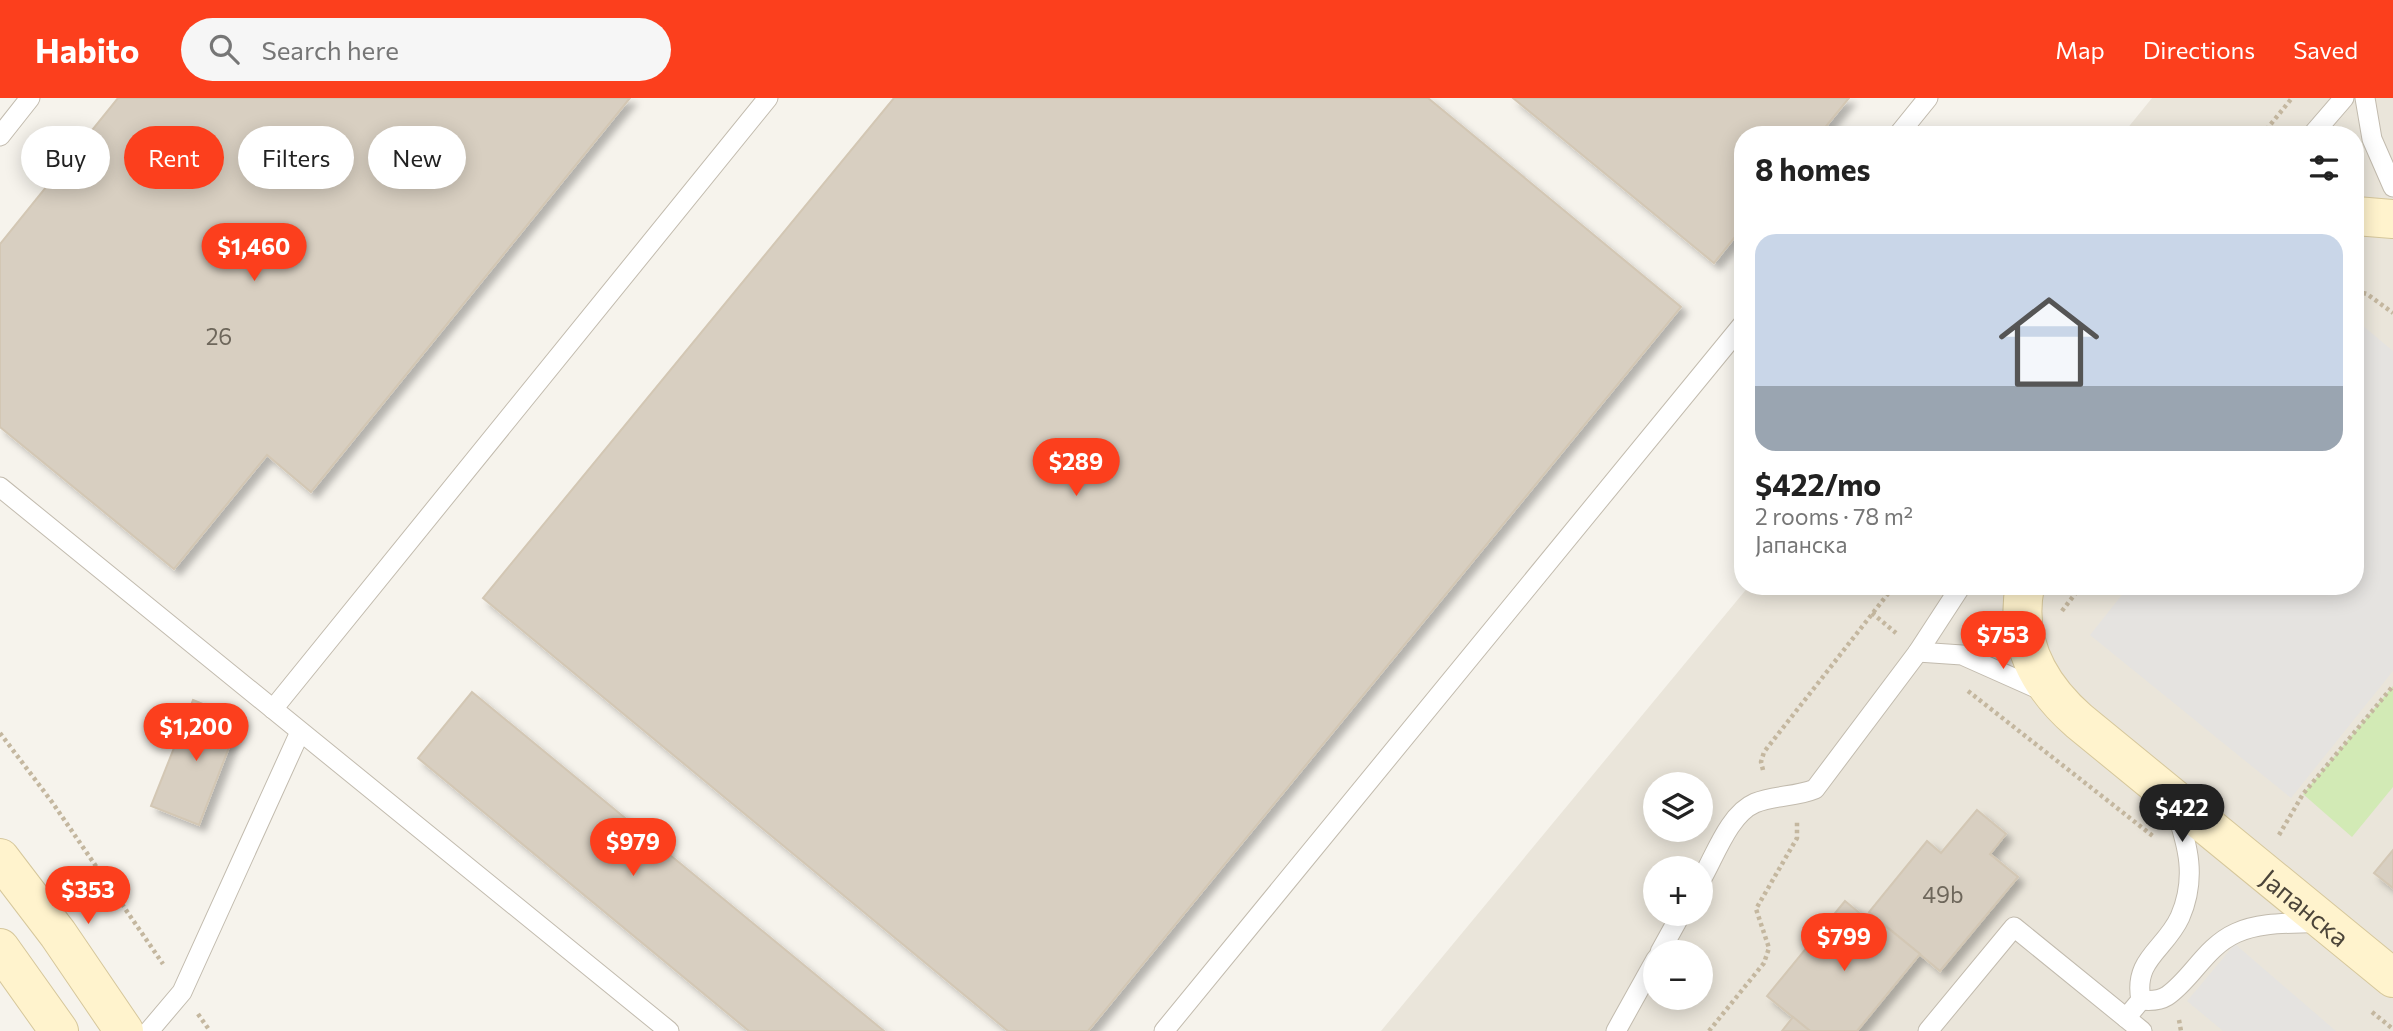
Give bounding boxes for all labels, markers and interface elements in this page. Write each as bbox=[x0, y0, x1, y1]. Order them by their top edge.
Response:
search box bbox=[181, 18, 671, 81]
text: Habito bbox=[35, 29, 139, 70]
icon: search bbox=[205, 30, 243, 68]
text: Search here bbox=[261, 34, 399, 65]
text: Map bbox=[2055, 35, 2105, 64]
text: Directions bbox=[2143, 35, 2255, 64]
text: Saved bbox=[2293, 35, 2358, 64]
chip: Buy bbox=[21, 126, 110, 189]
chip: Rent bbox=[124, 126, 224, 189]
chip: Filters bbox=[238, 126, 354, 189]
chip: New bbox=[368, 126, 466, 189]
icon: filters bbox=[2305, 149, 2343, 187]
text: 8 homes bbox=[1755, 150, 1871, 187]
pin: $1,460 bbox=[197, 223, 311, 283]
text: $1,460 bbox=[218, 232, 290, 260]
icon: home bbox=[1986, 279, 2112, 405]
house number: 26 bbox=[206, 322, 232, 350]
pin: $289 bbox=[1035, 438, 1117, 498]
text: $289 bbox=[1049, 447, 1103, 475]
text: $422/mo bbox=[1755, 465, 1881, 502]
text: 2 rooms · 78 m² bbox=[1755, 502, 1913, 530]
text: Јапанска bbox=[1755, 530, 1847, 558]
pin: $753 bbox=[1962, 612, 2044, 671]
text: $753 bbox=[1977, 620, 2029, 648]
pin: $1,200 bbox=[139, 704, 253, 763]
text: $1,200 bbox=[160, 712, 232, 740]
map controls bbox=[1643, 772, 1713, 1010]
button: layers bbox=[1643, 772, 1713, 842]
pin: $422 bbox=[2141, 784, 2223, 844]
text: $422 bbox=[2155, 793, 2209, 821]
pin: $979 bbox=[592, 818, 674, 878]
text: $979 bbox=[606, 827, 660, 855]
button: + bbox=[1643, 856, 1713, 926]
street label: Јапанска bbox=[2256, 862, 2356, 952]
pin: $353 bbox=[47, 866, 129, 926]
text: $353 bbox=[61, 875, 115, 903]
house number: 49b bbox=[1922, 880, 1964, 908]
pin: $799 bbox=[1803, 914, 1885, 973]
text: $799 bbox=[1817, 922, 1871, 950]
button: − bbox=[1643, 940, 1713, 1010]

